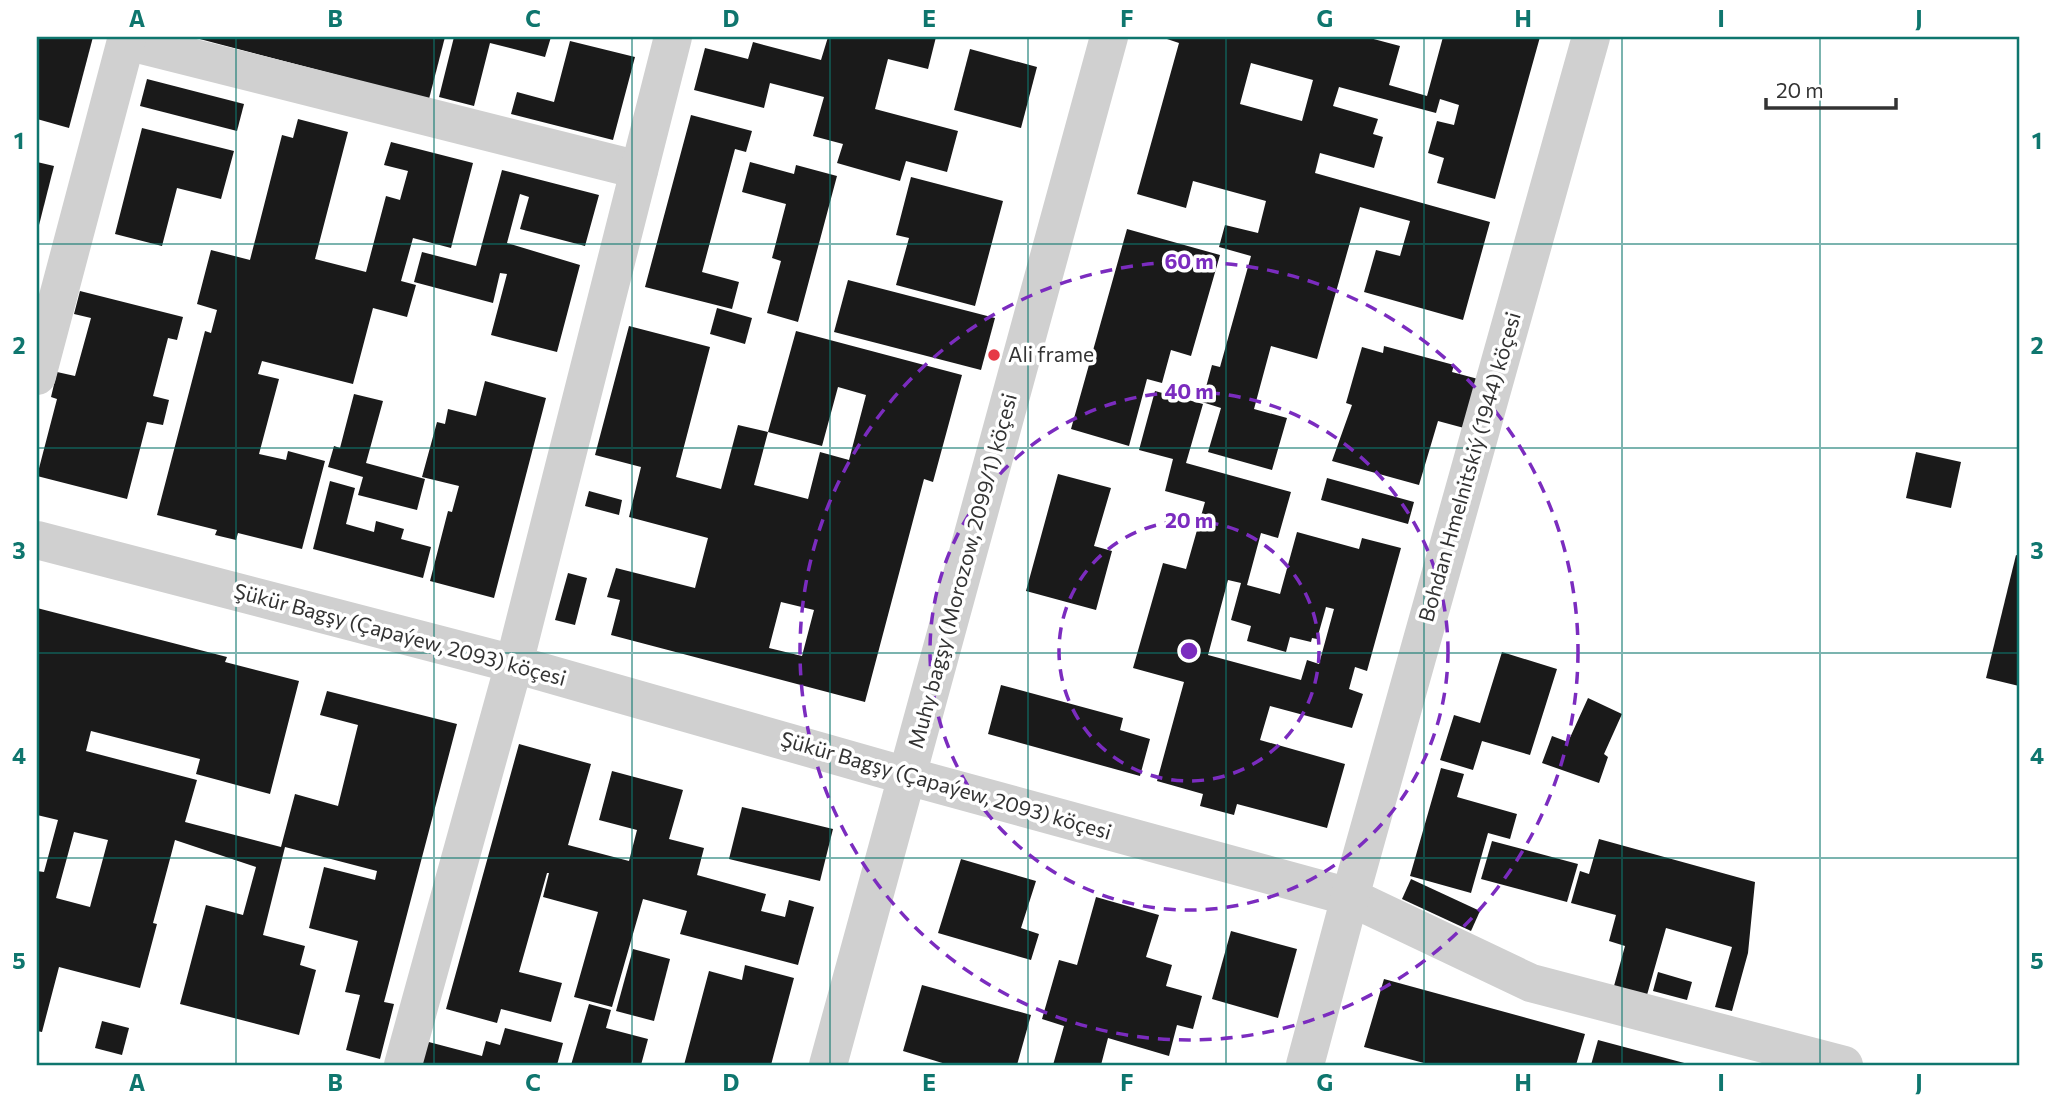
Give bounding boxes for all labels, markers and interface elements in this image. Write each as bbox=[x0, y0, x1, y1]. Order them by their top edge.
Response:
text: A bbox=[129, 4, 146, 32]
text: B bbox=[327, 4, 343, 32]
text: C bbox=[525, 4, 541, 32]
text: D bbox=[723, 4, 740, 32]
text: E bbox=[922, 4, 936, 32]
text: F bbox=[1120, 4, 1134, 32]
text: G bbox=[1317, 4, 1333, 32]
text: H bbox=[1514, 4, 1532, 32]
text: I bbox=[1717, 4, 1725, 32]
text: J bbox=[1915, 4, 1923, 32]
scale bar bbox=[1766, 66, 1895, 110]
text: 20 m bbox=[1776, 77, 1824, 102]
text: 1 bbox=[14, 126, 24, 154]
text: 1 bbox=[2032, 126, 2042, 154]
text: 60 m bbox=[1164, 248, 1214, 273]
street label: Bohdan Hmelnitskiý (1944) köçesi bbox=[1412, 309, 1525, 624]
text: 2 bbox=[12, 331, 26, 359]
text: 2 bbox=[2030, 331, 2044, 359]
place label: Ali frame bbox=[1008, 341, 1094, 366]
marker: Ali frame bbox=[986, 347, 1002, 363]
text: 40 m bbox=[1164, 378, 1214, 403]
street label: Muhy bagşy (Morozow, 2099/1) köçesi bbox=[902, 390, 1021, 751]
text: 20 m bbox=[1165, 507, 1213, 532]
text: 3 bbox=[12, 536, 26, 564]
text: 3 bbox=[2030, 536, 2044, 564]
street label: Şükür Bagşy (Çapaýew, 2093) köçesi bbox=[232, 577, 569, 690]
centre of rings bbox=[1177, 639, 1201, 663]
street label: Şükür Bagşy (Çapaýew, 2093) köçesi bbox=[778, 725, 1115, 844]
text: 4 bbox=[12, 741, 26, 769]
text: 4 bbox=[2030, 741, 2044, 769]
text: 5 bbox=[12, 946, 26, 974]
text: 5 bbox=[2030, 946, 2044, 974]
text: A bbox=[129, 1068, 146, 1096]
text: B bbox=[327, 1068, 343, 1096]
text: C bbox=[525, 1068, 541, 1096]
text: D bbox=[723, 1068, 740, 1096]
text: E bbox=[922, 1068, 936, 1096]
text: F bbox=[1120, 1068, 1134, 1096]
text: G bbox=[1317, 1068, 1333, 1096]
text: H bbox=[1514, 1068, 1532, 1096]
text: I bbox=[1717, 1068, 1725, 1096]
text: J bbox=[1915, 1068, 1923, 1096]

